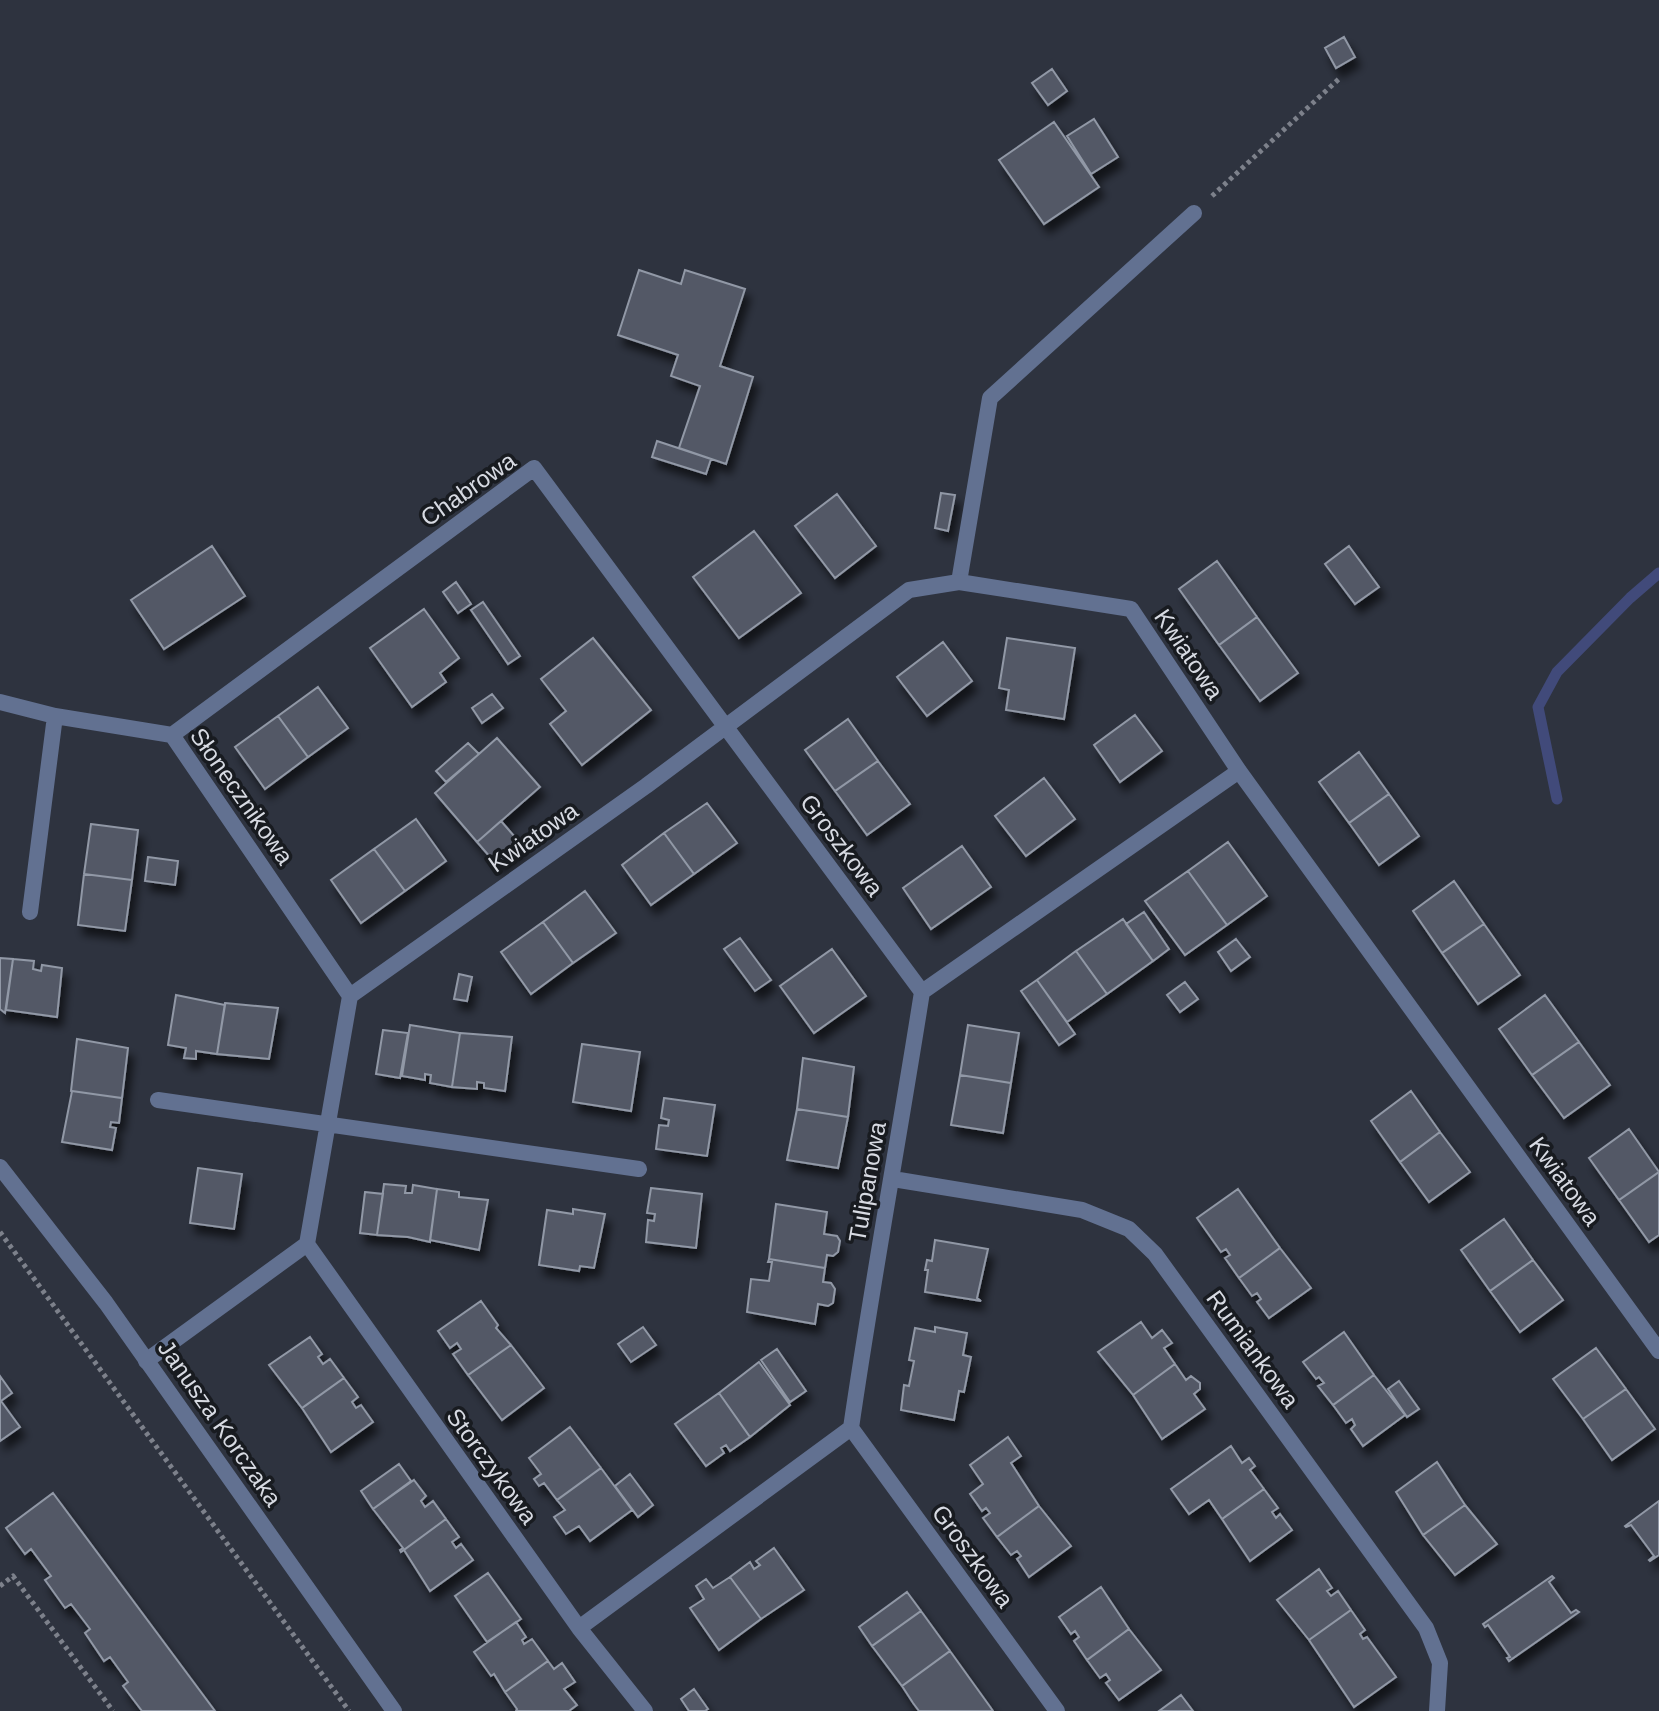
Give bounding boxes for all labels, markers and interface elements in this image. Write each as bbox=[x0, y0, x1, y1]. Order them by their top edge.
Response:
street label: Chabrowa bbox=[415, 446, 521, 531]
street label: Kwiatowa bbox=[1149, 604, 1229, 705]
street label: Słonecznikowa bbox=[185, 723, 299, 870]
street label: Groszkowa bbox=[795, 789, 889, 902]
street label: Kwiatowa bbox=[483, 796, 583, 878]
street label: Tulipanowa bbox=[843, 1119, 891, 1244]
street label: Kwiatowa bbox=[1524, 1132, 1606, 1231]
street label: Rumiankowa bbox=[1201, 1285, 1305, 1414]
street label: Janusza Korczaka bbox=[153, 1335, 288, 1512]
street label: Storczykowa bbox=[441, 1403, 543, 1529]
street label: Groszkowa bbox=[927, 1500, 1020, 1613]

